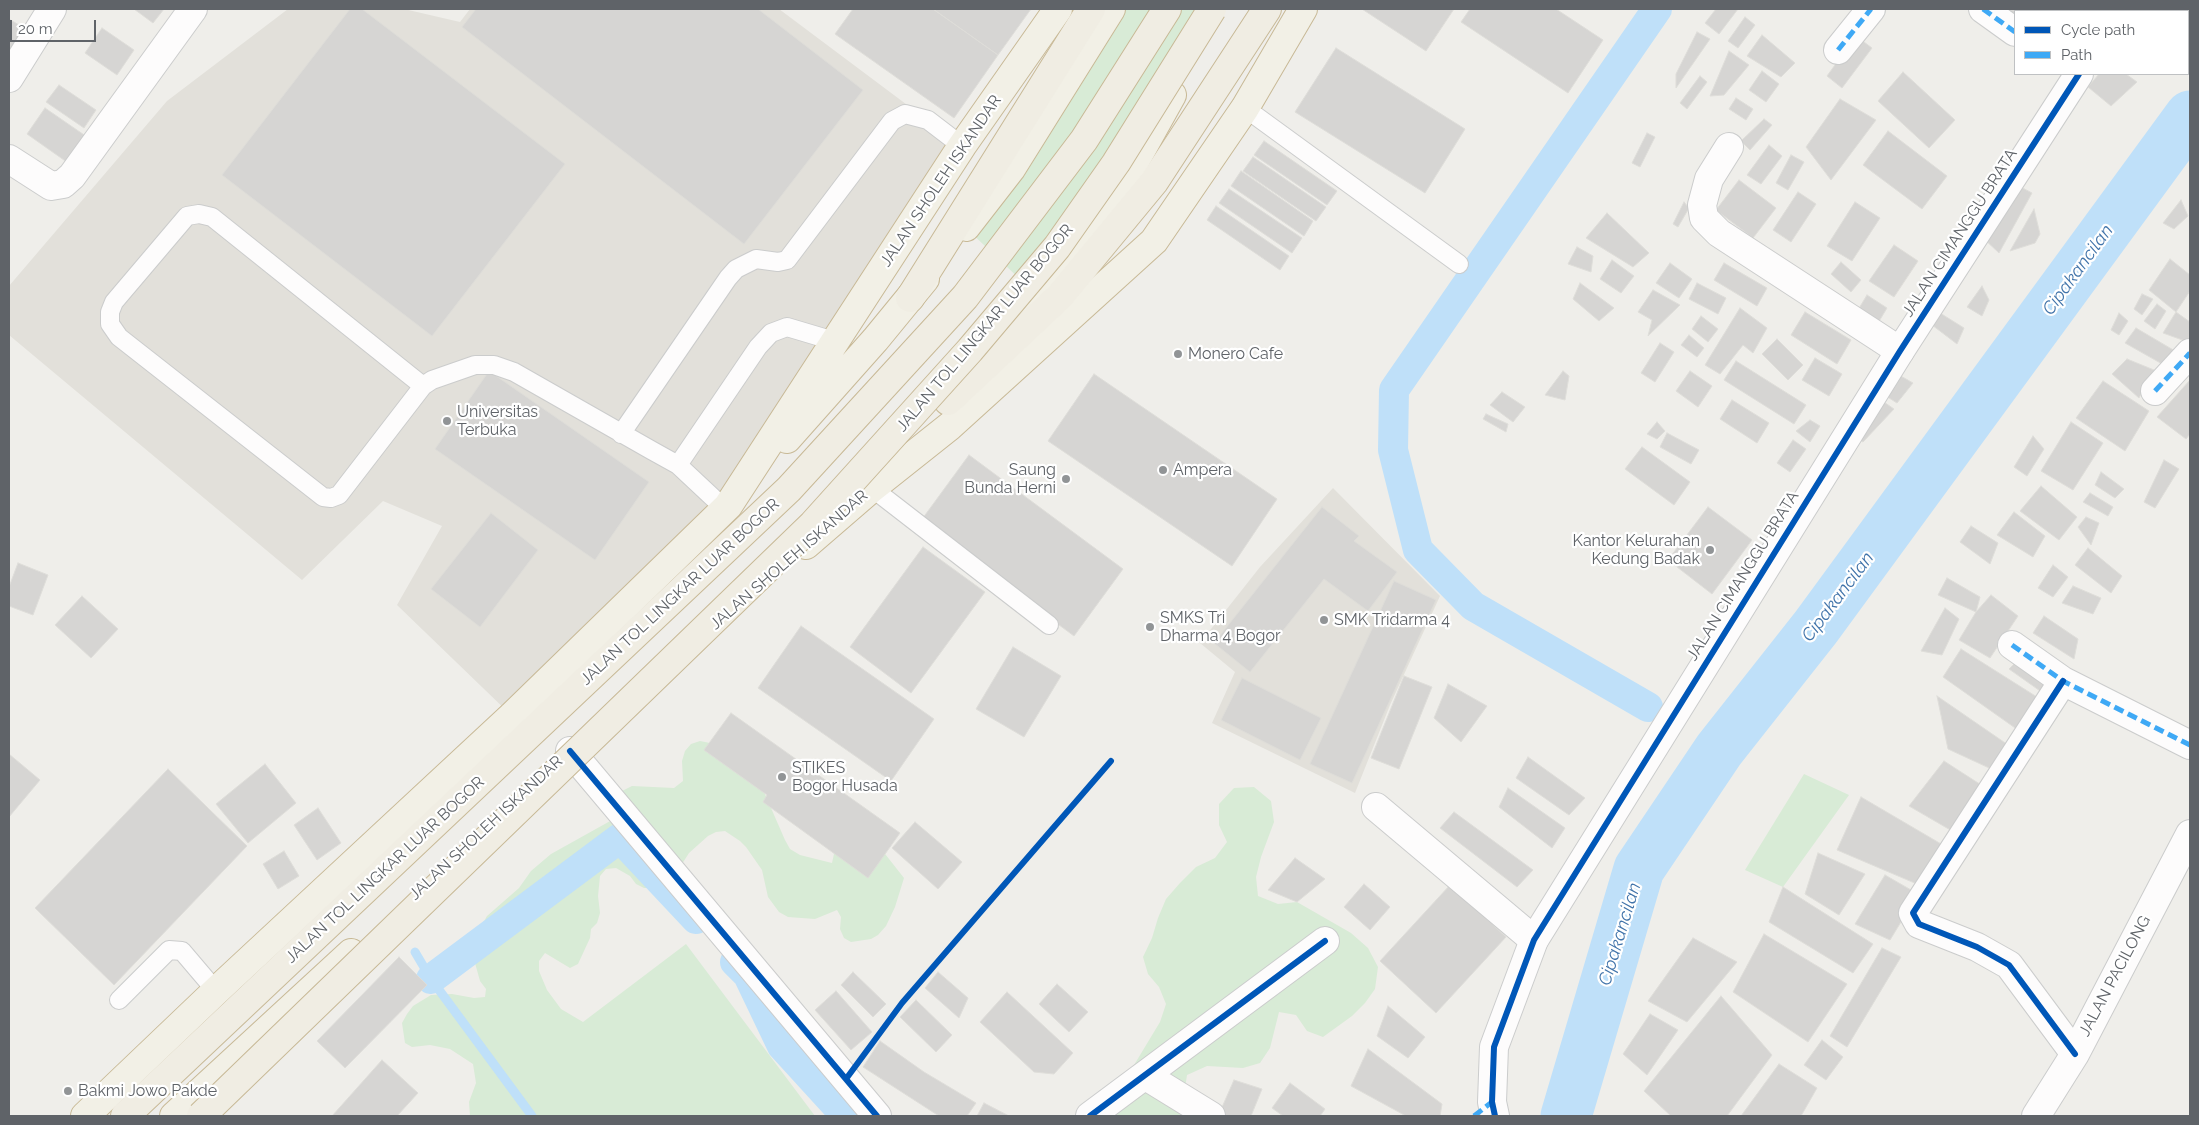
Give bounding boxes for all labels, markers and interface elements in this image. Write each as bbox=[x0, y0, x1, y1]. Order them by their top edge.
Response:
scale bar bbox=[12, 10, 99, 42]
legend bbox=[2014, 10, 2189, 75]
text: 20 m bbox=[18, 20, 53, 38]
text: Cycle path bbox=[2061, 21, 2135, 39]
text: Path bbox=[2061, 46, 2092, 64]
street label: JALAN SHOLEH ISKANDAR bbox=[876, 92, 1006, 270]
street label: JALAN CIMANGGU BRATA bbox=[1898, 145, 2022, 321]
street label: JALAN TOL LINGKAR LUAR BOGOR bbox=[893, 220, 1077, 436]
water label: Cipakancilan bbox=[2038, 221, 2118, 319]
place label: Monero Cafe bbox=[1188, 344, 1283, 364]
marker: Monero Cafe bbox=[1172, 348, 1184, 360]
place label: Universitas Terbuka bbox=[457, 402, 538, 440]
marker: Universitas Terbuka bbox=[441, 415, 453, 427]
place label: Saung Bunda Herni bbox=[964, 460, 1056, 498]
place label: Ampera bbox=[1173, 460, 1232, 480]
marker: Ampera bbox=[1157, 464, 1169, 476]
marker: Saung Bunda Herni bbox=[1060, 473, 1072, 485]
street label: JALAN SHOLEH ISKANDAR bbox=[706, 486, 872, 634]
street label: JALAN CIMANGGU BRATA bbox=[1683, 488, 1803, 664]
street label: JALAN TOL LINGKAR LUAR BOGOR bbox=[577, 495, 783, 689]
place label: Kantor Kelurahan Kedung Badak bbox=[1573, 531, 1700, 569]
marker: Kantor Kelurahan Kedung Badak bbox=[1704, 544, 1716, 556]
water label: Cipakancilan bbox=[1797, 548, 1879, 646]
place label: SMKS Tri Dharma 4 Bogor bbox=[1160, 608, 1281, 646]
place label: SMK Tridarma 4 bbox=[1334, 610, 1450, 630]
marker: SMK Tridarma 4 bbox=[1318, 614, 1330, 626]
marker: SMKS Tri Dharma 4 Bogor bbox=[1144, 621, 1156, 633]
street label: JALAN SHOLEH ISKANDAR bbox=[405, 752, 567, 904]
place label: STIKES Bogor Husada bbox=[792, 758, 898, 796]
marker: STIKES Bogor Husada bbox=[776, 771, 788, 783]
street label: JALAN TOL LINGKAR LUAR BOGOR bbox=[282, 773, 488, 967]
water label: Cipakancilan bbox=[1594, 880, 1646, 988]
street label: JALAN PACILONG bbox=[2075, 912, 2155, 1040]
place label: Bakmi Jowo Pakde bbox=[78, 1081, 217, 1101]
marker: Bakmi Jowo Pakde bbox=[62, 1085, 74, 1097]

